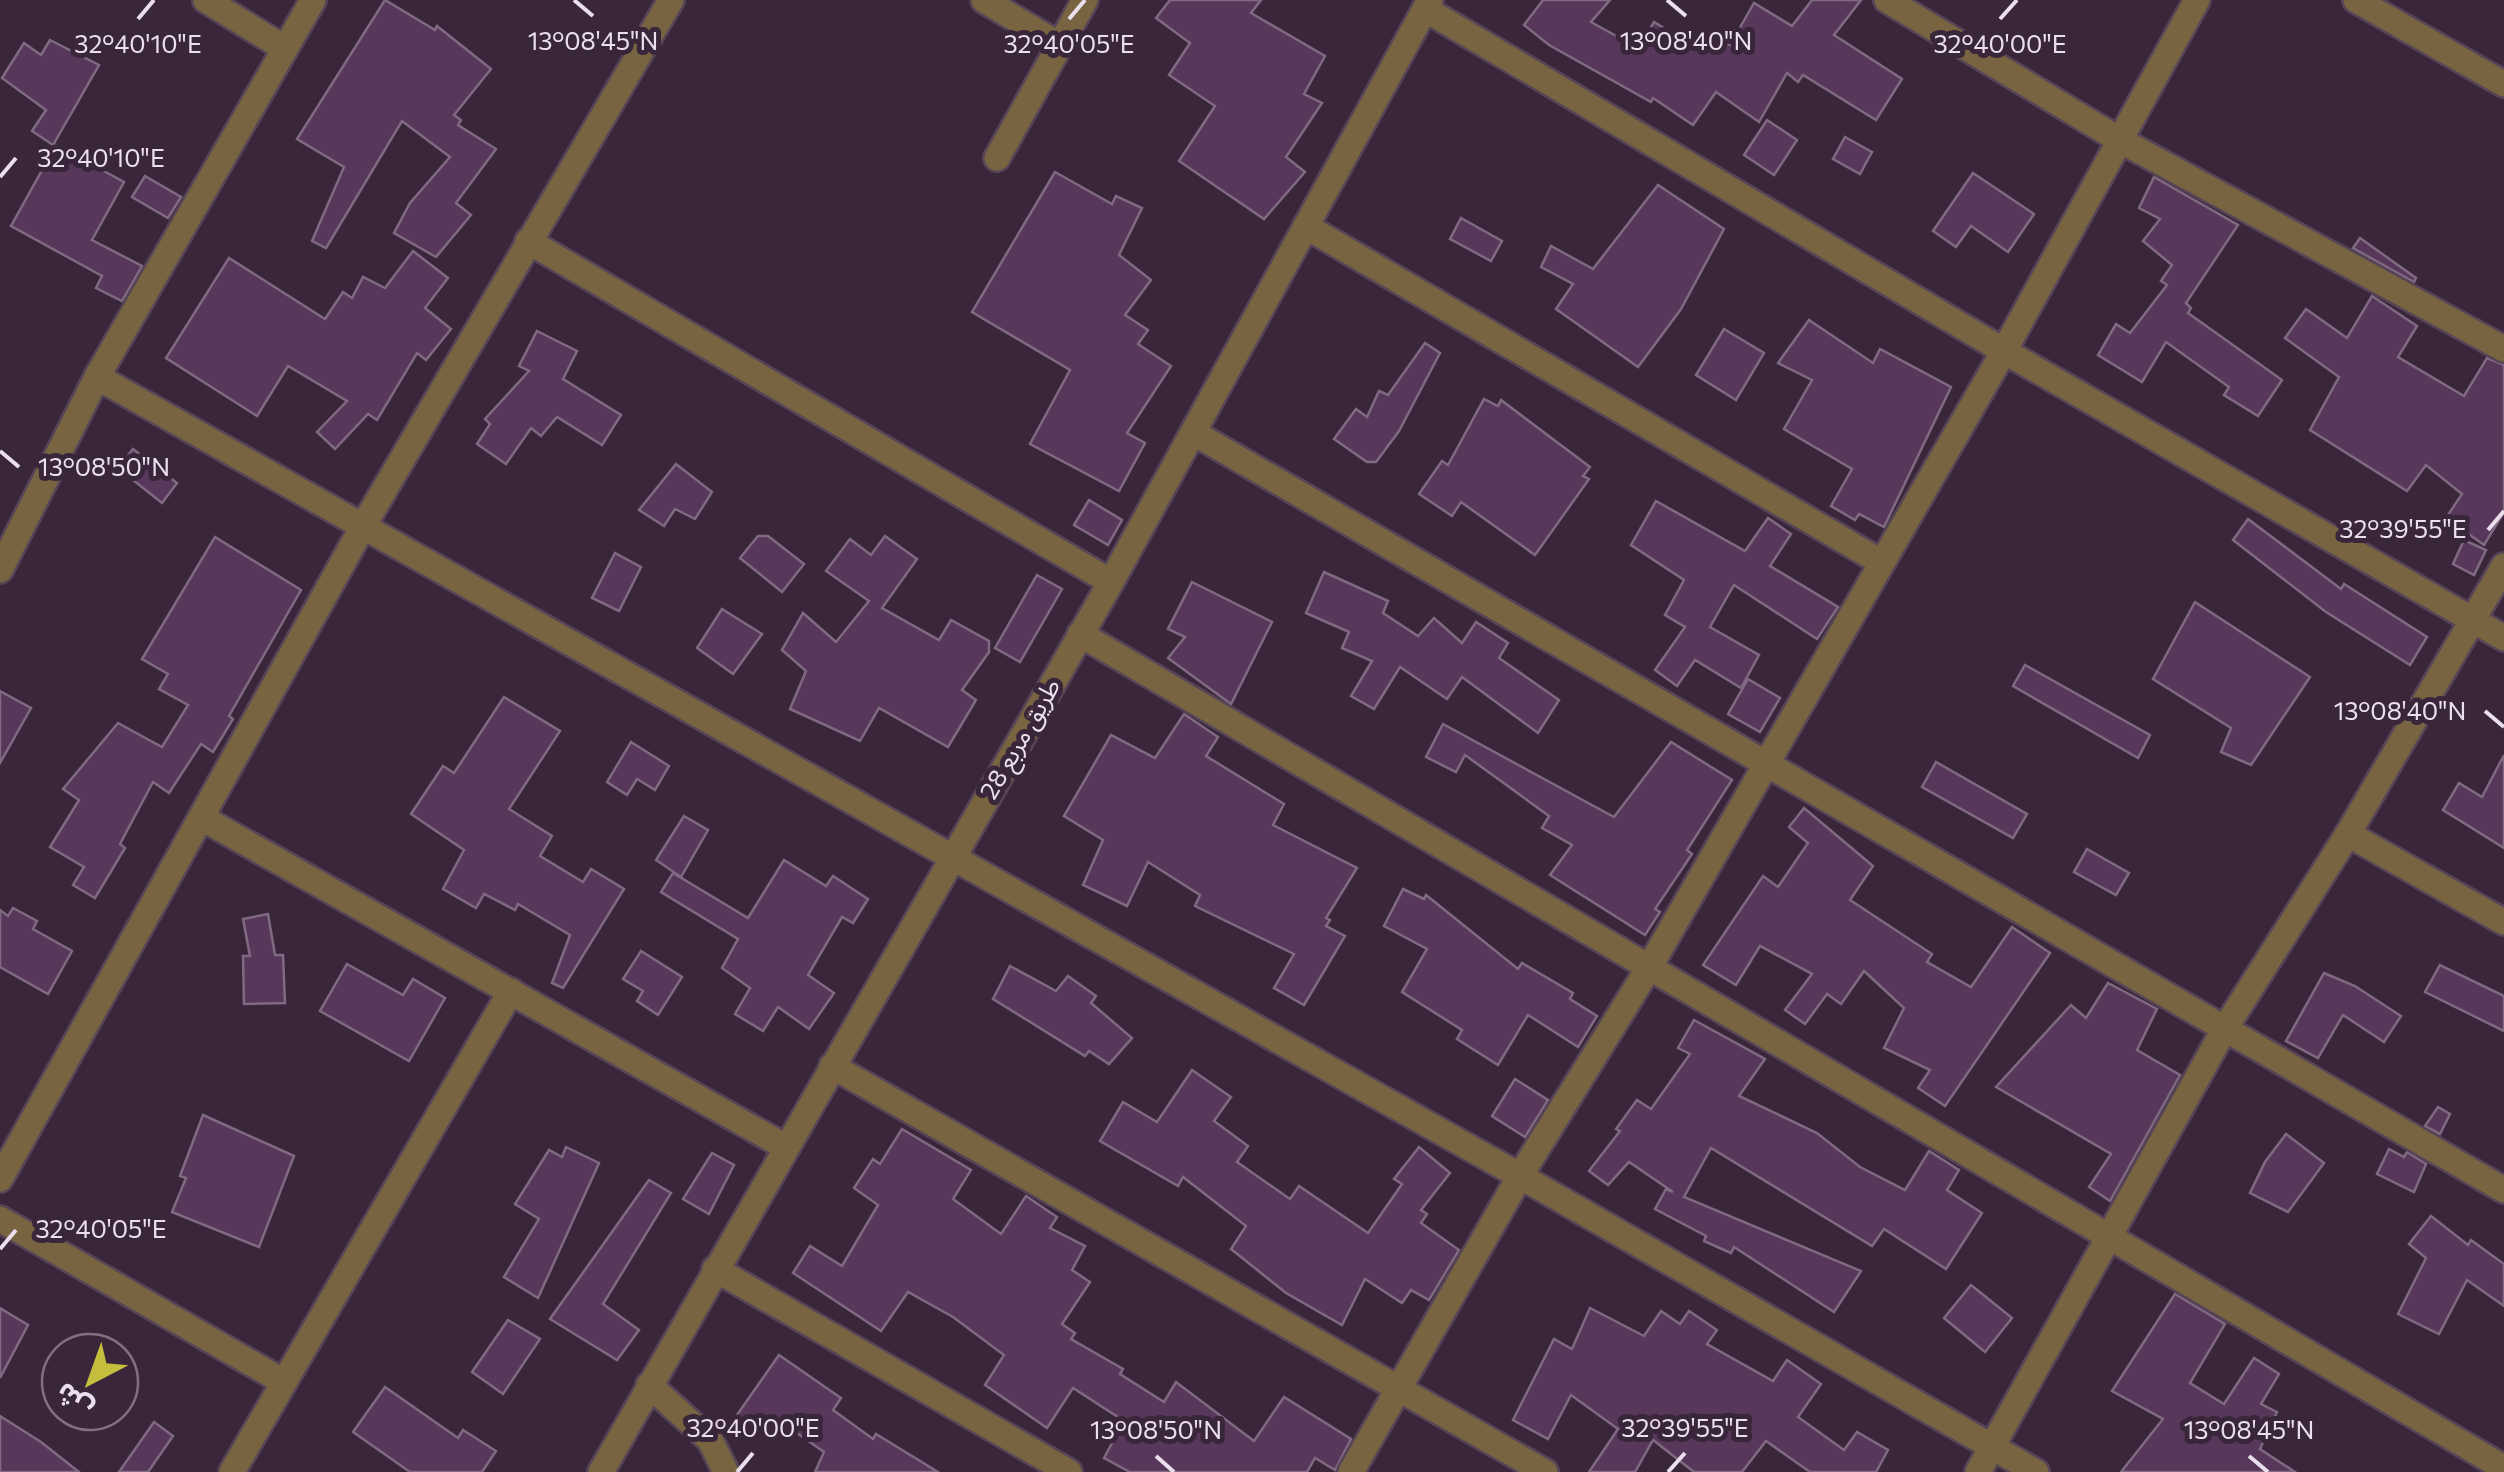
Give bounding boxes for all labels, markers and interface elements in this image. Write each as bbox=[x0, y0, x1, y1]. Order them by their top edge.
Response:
text: 13°08'45"N bbox=[528, 25, 658, 55]
text: 13°08'40"N bbox=[1620, 25, 1752, 55]
text: 32°40'10"E bbox=[74, 28, 202, 58]
text: 32°40'05"E bbox=[1003, 28, 1135, 58]
text: 32°40'00"E bbox=[1933, 28, 2067, 58]
text: 32°40'10"E bbox=[37, 142, 165, 172]
text: 13°08'50"N bbox=[38, 451, 170, 481]
text: 32°39'55"E bbox=[2339, 513, 2467, 543]
street label: طريق مربع 28 bbox=[972, 672, 1070, 806]
text: 13°08'40"N bbox=[2334, 695, 2466, 725]
text: 32°40'05"E bbox=[35, 1213, 167, 1243]
north arrow bbox=[40, 1332, 140, 1432]
text: ش bbox=[47, 1376, 99, 1427]
text: 32°40'00"E bbox=[686, 1412, 820, 1442]
text: 32°39'55"E bbox=[1621, 1412, 1749, 1442]
text: 13°08'50"N bbox=[1090, 1414, 1222, 1444]
text: 13°08'45"N bbox=[2184, 1414, 2314, 1444]

